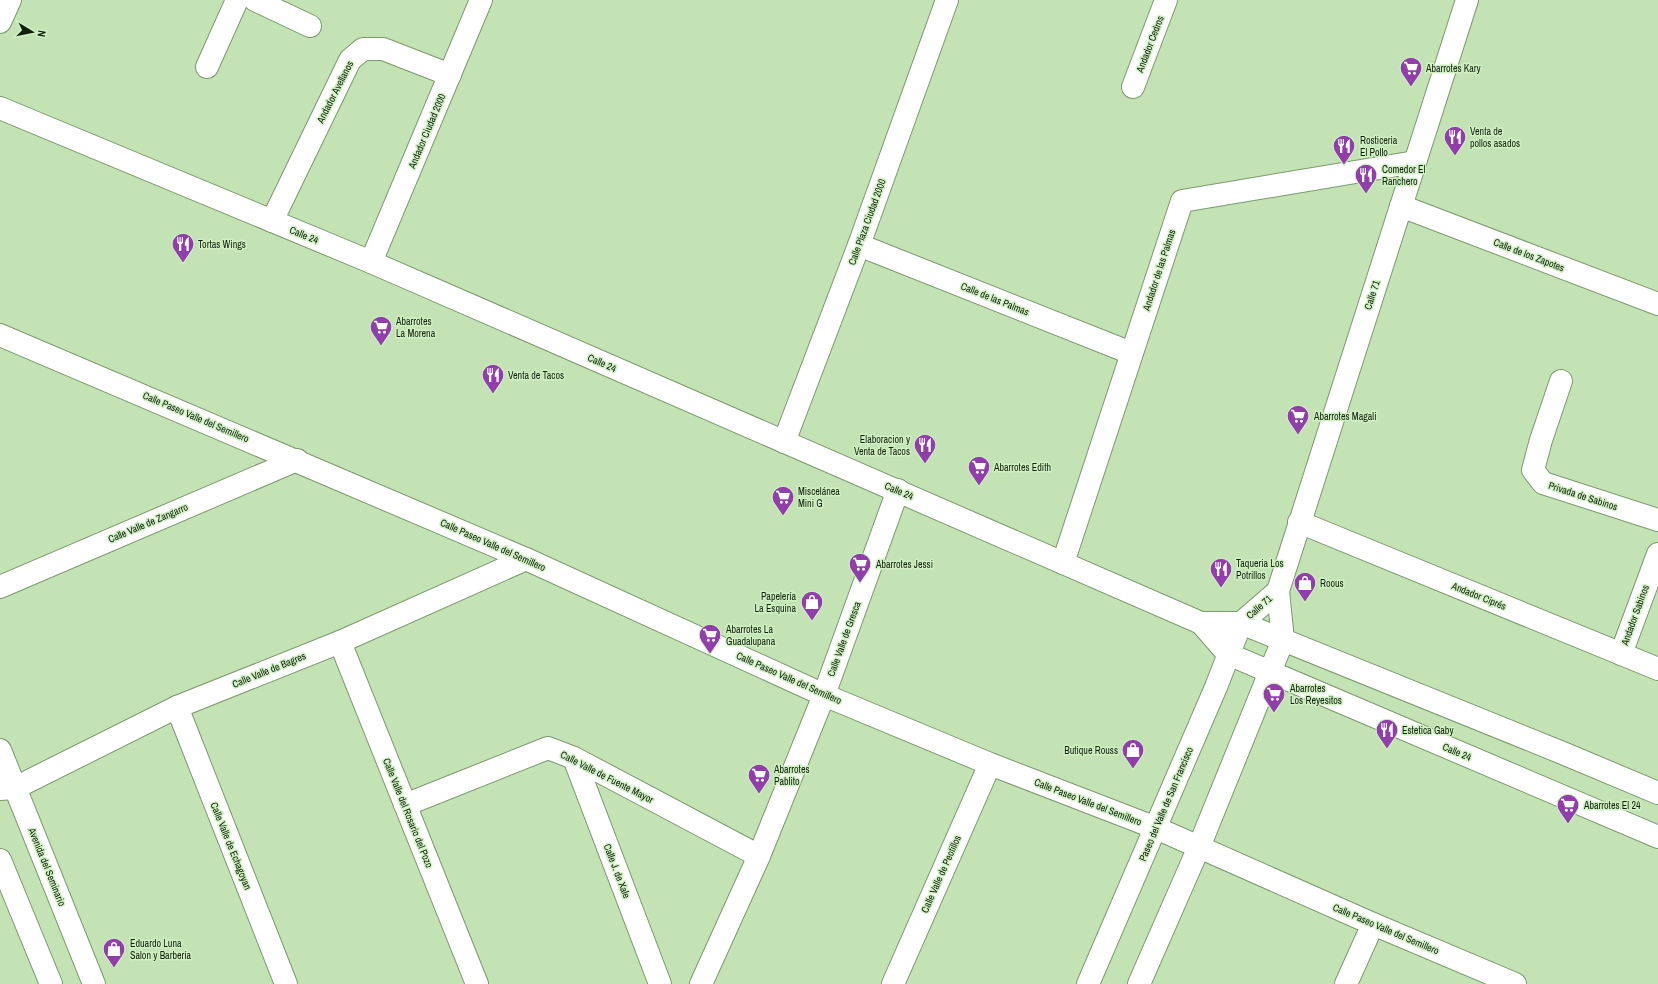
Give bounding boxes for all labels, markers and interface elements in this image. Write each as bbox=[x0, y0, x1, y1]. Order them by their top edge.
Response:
north arrow bbox=[12, 12, 52, 52]
street label: Andador Cedros bbox=[1133, 14, 1167, 75]
text: N bbox=[34, 29, 49, 38]
supermarket icon: Abarrotes Kary bbox=[1398, 55, 1424, 88]
street label: Andador Avellanos bbox=[313, 59, 356, 126]
place label: Abarrotes Kary bbox=[1425, 62, 1482, 75]
street label: Andador Ciudad 2000 bbox=[405, 91, 449, 171]
restaurant icon: Venta de pollos asados bbox=[1442, 124, 1468, 157]
place label: Venta de pollos asados bbox=[1470, 125, 1520, 150]
restaurant icon: Rosticeria El Pollo bbox=[1331, 133, 1357, 166]
place label: Rosticeria El Pollo bbox=[1360, 134, 1398, 159]
restaurant icon: Comedor El Ranchero bbox=[1353, 162, 1379, 195]
place label: Comedor El Ranchero bbox=[1382, 163, 1425, 188]
street label: Calle Plaza Ciudad 2000 bbox=[845, 177, 889, 267]
street label: Calle 24 bbox=[288, 223, 321, 247]
street label: Andador de las Palmas bbox=[1139, 228, 1178, 313]
restaurant icon: Tortas Wings bbox=[170, 231, 196, 264]
street label: Calle de los Zapotes bbox=[1492, 236, 1566, 274]
place label: Tortas Wings bbox=[198, 238, 246, 251]
street label: Calle 71 bbox=[1361, 278, 1383, 311]
street label: Calle de las Palmas bbox=[959, 279, 1031, 319]
supermarket icon: Abarrotes La Morena bbox=[368, 314, 394, 347]
place label: Abarrotes La Morena bbox=[395, 315, 436, 340]
street label: Calle 24 bbox=[586, 351, 619, 375]
restaurant icon: Venta de Tacos bbox=[480, 362, 506, 395]
place label: Venta de Tacos bbox=[508, 369, 564, 382]
street label: Calle Paseo Valle del Semillero bbox=[141, 389, 252, 445]
supermarket icon: Abarrotes Magali bbox=[1285, 403, 1311, 436]
place label: Abarrotes Magali bbox=[1313, 410, 1376, 423]
restaurant icon: Elaboracion y Venta de Tacos bbox=[912, 432, 938, 465]
place label: Elaboracion y Venta de Tacos bbox=[854, 433, 911, 458]
supermarket icon: Abarrotes Edith bbox=[966, 454, 992, 487]
place label: Abarrotes Edith bbox=[993, 461, 1051, 474]
street label: Calle 24 bbox=[883, 479, 916, 503]
street label: Privada de Sabinos bbox=[1547, 479, 1619, 513]
supermarket icon: Miscelánea Mini G bbox=[770, 484, 796, 517]
place label: Miscelánea Mini G bbox=[798, 485, 840, 510]
street label: Calle Valle de Zangarro bbox=[106, 500, 190, 546]
street label: Calle Paseo Valle del Semillero bbox=[438, 516, 548, 574]
supermarket icon: Abarrotes Jessi bbox=[847, 551, 873, 584]
restaurant icon: Taqueria Los Potrillos bbox=[1208, 556, 1234, 589]
place label: Taqueria Los Potrillos bbox=[1236, 557, 1284, 582]
place label: Abarrotes Jessi bbox=[875, 558, 933, 571]
shop icon: Roous bbox=[1292, 570, 1318, 603]
place label: Roous bbox=[1320, 577, 1344, 590]
street label: Andador Ciprés bbox=[1449, 579, 1508, 613]
street label: Andador Sabinos bbox=[1618, 583, 1652, 648]
shop icon: Papelería La Esquina bbox=[799, 589, 825, 622]
place label: Papelería La Esquina bbox=[755, 590, 796, 615]
street label: Calle 71 bbox=[1243, 592, 1275, 622]
street label: Calle Valle de Gresca bbox=[824, 599, 864, 678]
supermarket icon: Abarrotes La Guadalupana bbox=[697, 622, 723, 655]
place label: Abarrotes La Guadalupana bbox=[725, 623, 776, 648]
street label: Calle Valle de Bagres bbox=[230, 649, 308, 691]
street label: Calle Paseo Valle del Semillero bbox=[734, 649, 844, 707]
supermarket icon: Abarrotes Los Reyesitos bbox=[1261, 681, 1287, 714]
place label: Abarrotes Los Reyesitos bbox=[1289, 682, 1342, 707]
restaurant icon: Estetica Gaby bbox=[1374, 717, 1400, 750]
place label: Estetica Gaby bbox=[1402, 724, 1454, 737]
shop icon: Butique Rouss bbox=[1120, 737, 1146, 770]
street label: Calle 24 bbox=[1441, 740, 1474, 764]
place label: Butique Rouss bbox=[1064, 744, 1118, 757]
street label: Paseo del Valle de San Francisco bbox=[1136, 744, 1196, 863]
street label: Calle Valle de Fuente Mayor bbox=[558, 748, 656, 806]
street label: Calle Valle del Rosario del Pozo bbox=[380, 756, 436, 870]
supermarket icon: Abarrotes Pablito bbox=[746, 762, 772, 795]
place label: Abarrotes Pablito bbox=[773, 763, 810, 788]
street label: Calle Paseo Valle del Semillero bbox=[1032, 775, 1144, 829]
supermarket icon: Abarrotes El 24 bbox=[1555, 792, 1581, 825]
place label: Abarrotes El 24 bbox=[1583, 799, 1641, 812]
street label: Calle Valle de Echagoyan bbox=[207, 800, 255, 892]
street label: Avenida del Seminario bbox=[25, 825, 69, 908]
street label: Calle Valle de Peotillos bbox=[918, 833, 964, 915]
street label: Calle J. de Xale bbox=[601, 842, 633, 900]
street label: Calle Paseo Valle del Semillero bbox=[1331, 901, 1442, 957]
shop icon: Eduardo Luna Salon y Barbería bbox=[101, 936, 127, 969]
place label: Eduardo Luna Salon y Barbería bbox=[130, 937, 192, 962]

